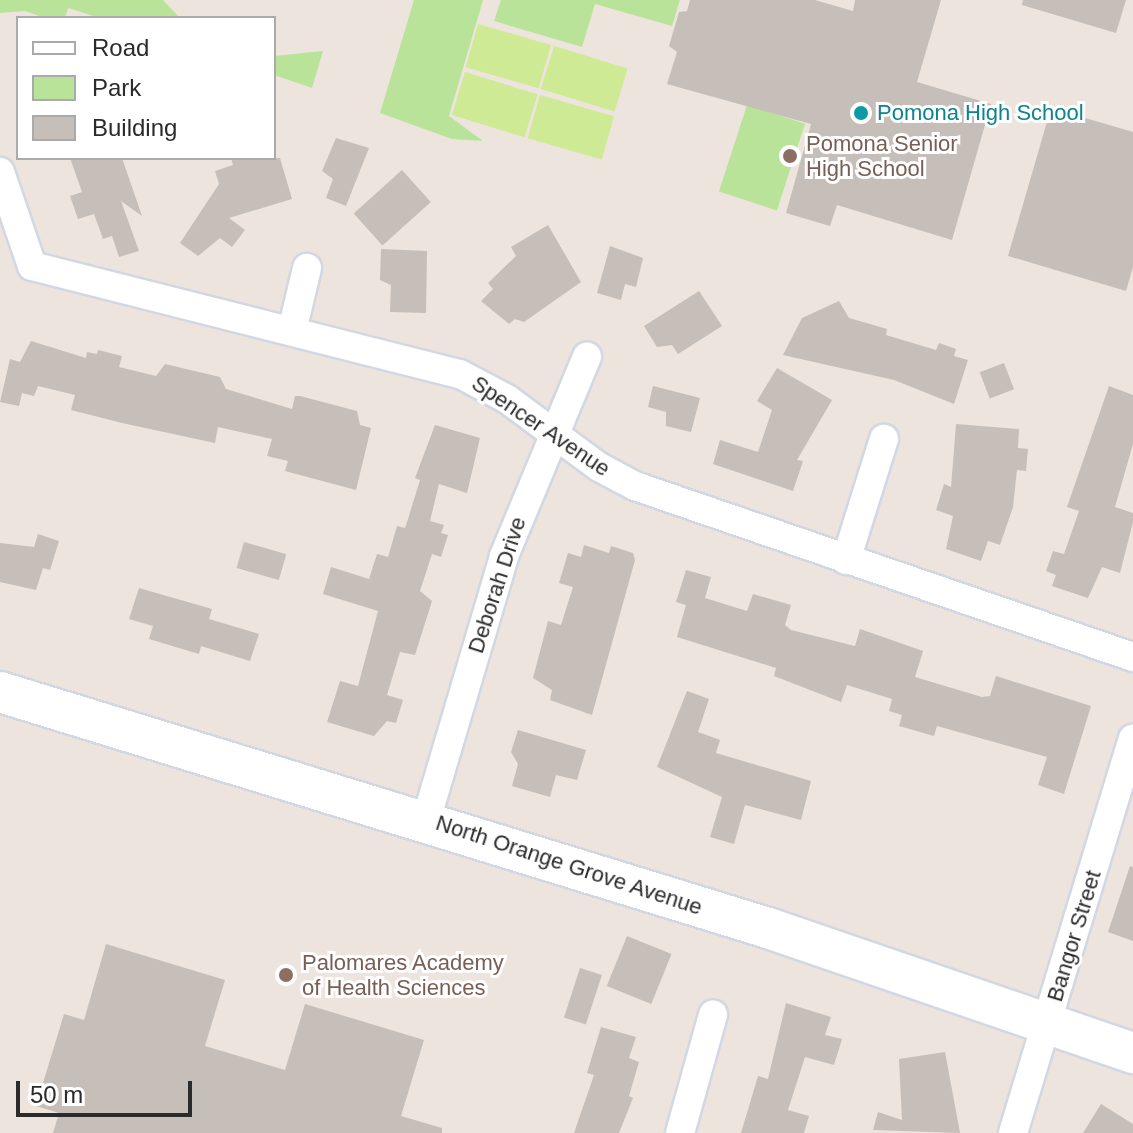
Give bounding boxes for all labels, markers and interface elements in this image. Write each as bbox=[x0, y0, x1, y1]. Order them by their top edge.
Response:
legend bbox=[16, 16, 276, 160]
text: Road bbox=[92, 34, 149, 61]
text: Park bbox=[92, 74, 141, 101]
place label: Pomona High School bbox=[877, 100, 1084, 126]
marker: Pomona High School bbox=[852, 104, 870, 122]
text: Building bbox=[92, 114, 177, 141]
place label: Pomona Senior High School bbox=[806, 130, 958, 182]
marker: Pomona Senior High School bbox=[781, 147, 799, 165]
street label: Spencer Avenue bbox=[466, 370, 616, 482]
street label: Deborah Drive bbox=[463, 513, 531, 657]
street label: North Orange Grove Avenue bbox=[432, 809, 706, 921]
street label: Bangor Street bbox=[1042, 867, 1106, 1005]
place label: Palomares Academy of Health Sciences bbox=[302, 949, 505, 1000]
marker: Palomares Academy of Health Sciences bbox=[277, 966, 295, 984]
scale bar bbox=[20, 1065, 196, 1115]
text: 50 m bbox=[30, 1081, 83, 1108]

